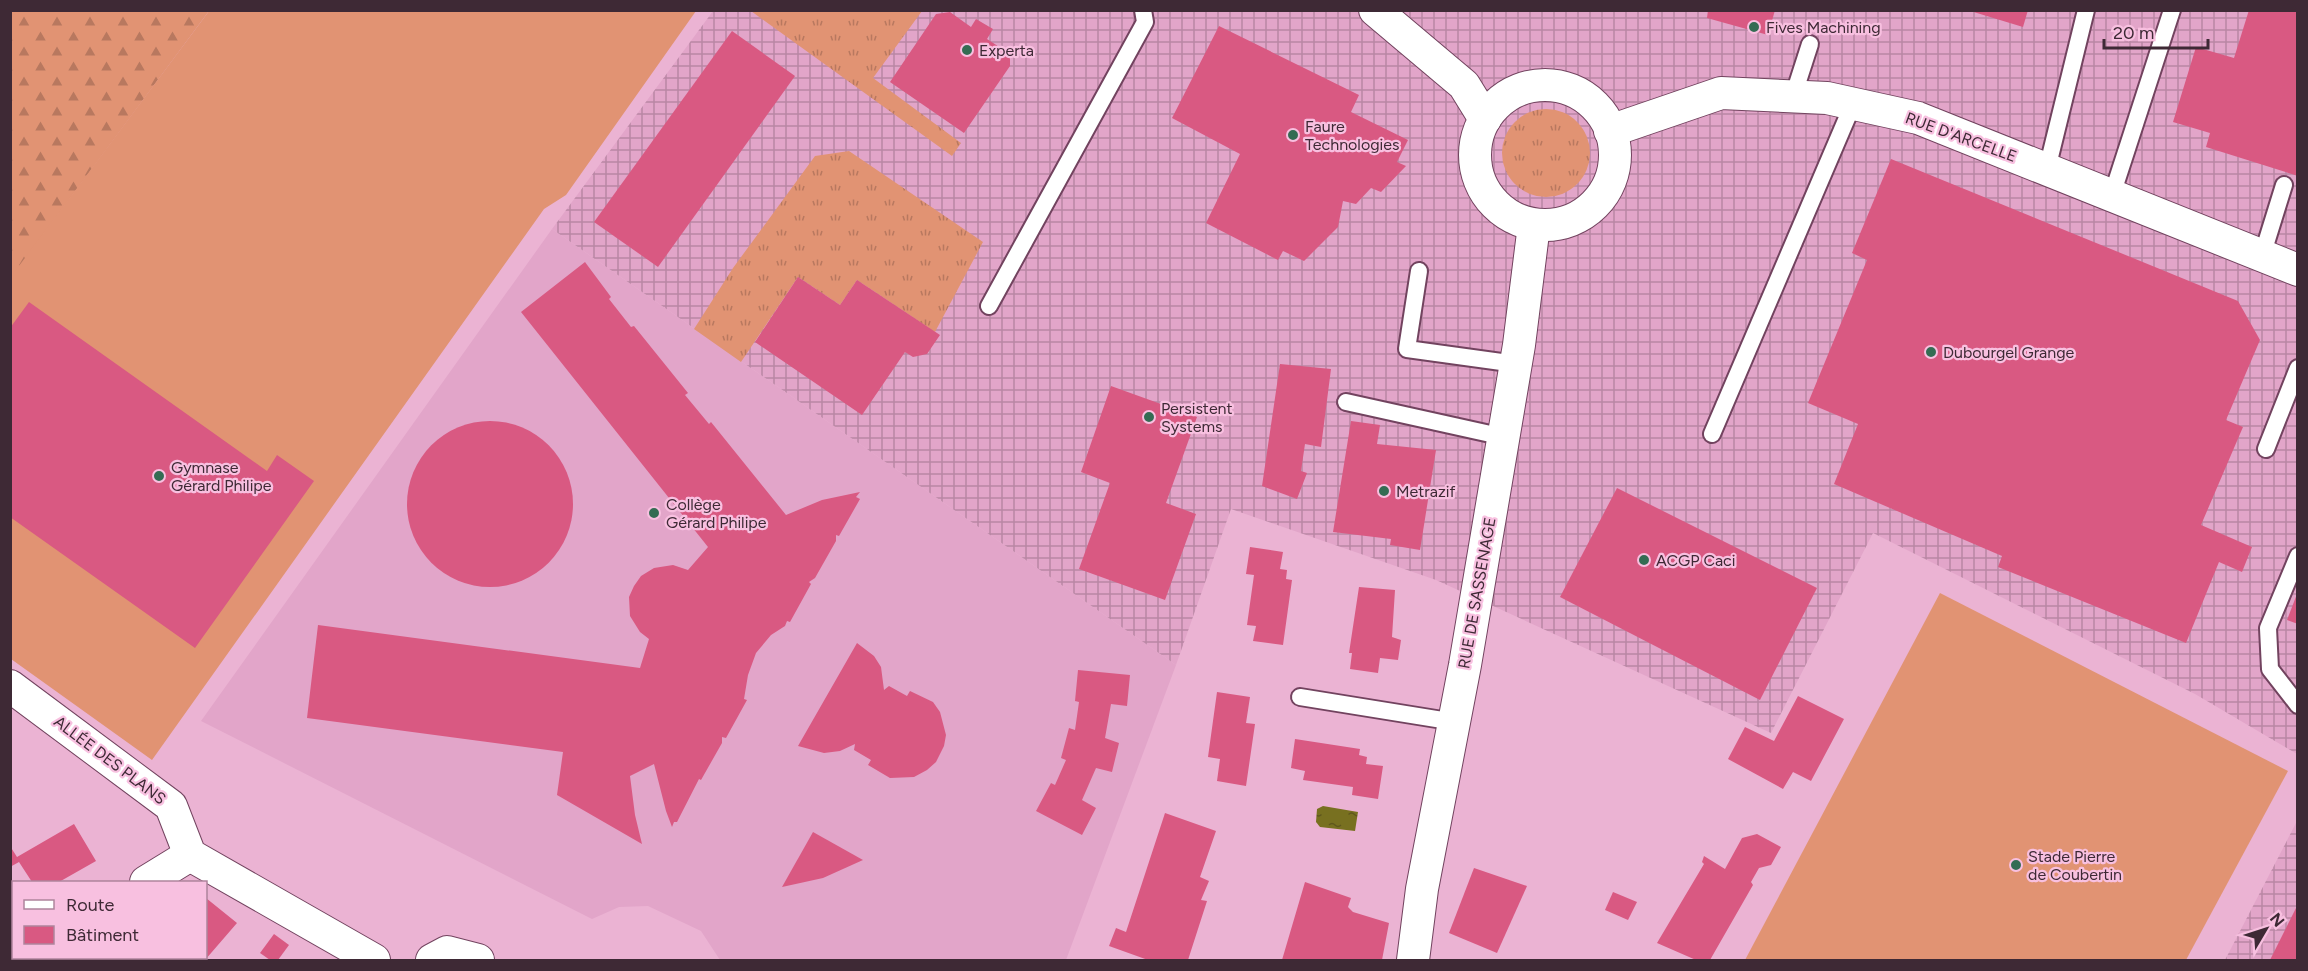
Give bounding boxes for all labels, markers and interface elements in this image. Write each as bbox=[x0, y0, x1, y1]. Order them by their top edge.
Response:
scale bar bbox=[2104, 12, 2208, 50]
place label: Fives Machining bbox=[1766, 18, 1881, 37]
marker: Fives Machining bbox=[1747, 20, 1761, 34]
text: 20 m bbox=[2113, 22, 2154, 44]
place label: Experta bbox=[979, 41, 1034, 60]
marker: Experta bbox=[960, 43, 974, 57]
street label: RUE D'ARCELLE bbox=[1903, 108, 2019, 166]
place label: Faure Technologies bbox=[1305, 117, 1399, 154]
marker: Faure Technologies bbox=[1286, 128, 1300, 142]
place label: Dubourgel Grange bbox=[1943, 343, 2075, 362]
marker: Dubourgel Grange bbox=[1924, 345, 1938, 359]
place label: Persistent Systems bbox=[1161, 399, 1233, 436]
marker: Persistent Systems bbox=[1142, 410, 1156, 424]
place label: Gymnase Gérard Philipe bbox=[171, 458, 272, 495]
marker: Gymnase Gérard Philipe bbox=[152, 469, 166, 483]
place label: Metrazif bbox=[1396, 482, 1455, 501]
marker: Metrazif bbox=[1377, 484, 1391, 498]
place label: Collège Gérard Philipe bbox=[666, 495, 767, 532]
marker: Collège Gérard Philipe bbox=[647, 506, 661, 520]
street label: RUE DE SASSENAGE bbox=[1454, 516, 1500, 670]
place label: ACGP Caci bbox=[1656, 551, 1735, 570]
marker: ACGP Caci bbox=[1637, 553, 1651, 567]
street label: ALLÉE DES PLANS bbox=[50, 712, 170, 808]
place label: Stade Pierre de Coubertin bbox=[2028, 847, 2122, 884]
marker: Stade Pierre de Coubertin bbox=[2009, 858, 2023, 872]
legend bbox=[12, 881, 207, 959]
text: Route bbox=[66, 894, 115, 916]
north arrow bbox=[2236, 899, 2296, 959]
text: N bbox=[2266, 909, 2289, 931]
text: Bâtiment bbox=[66, 924, 139, 946]

